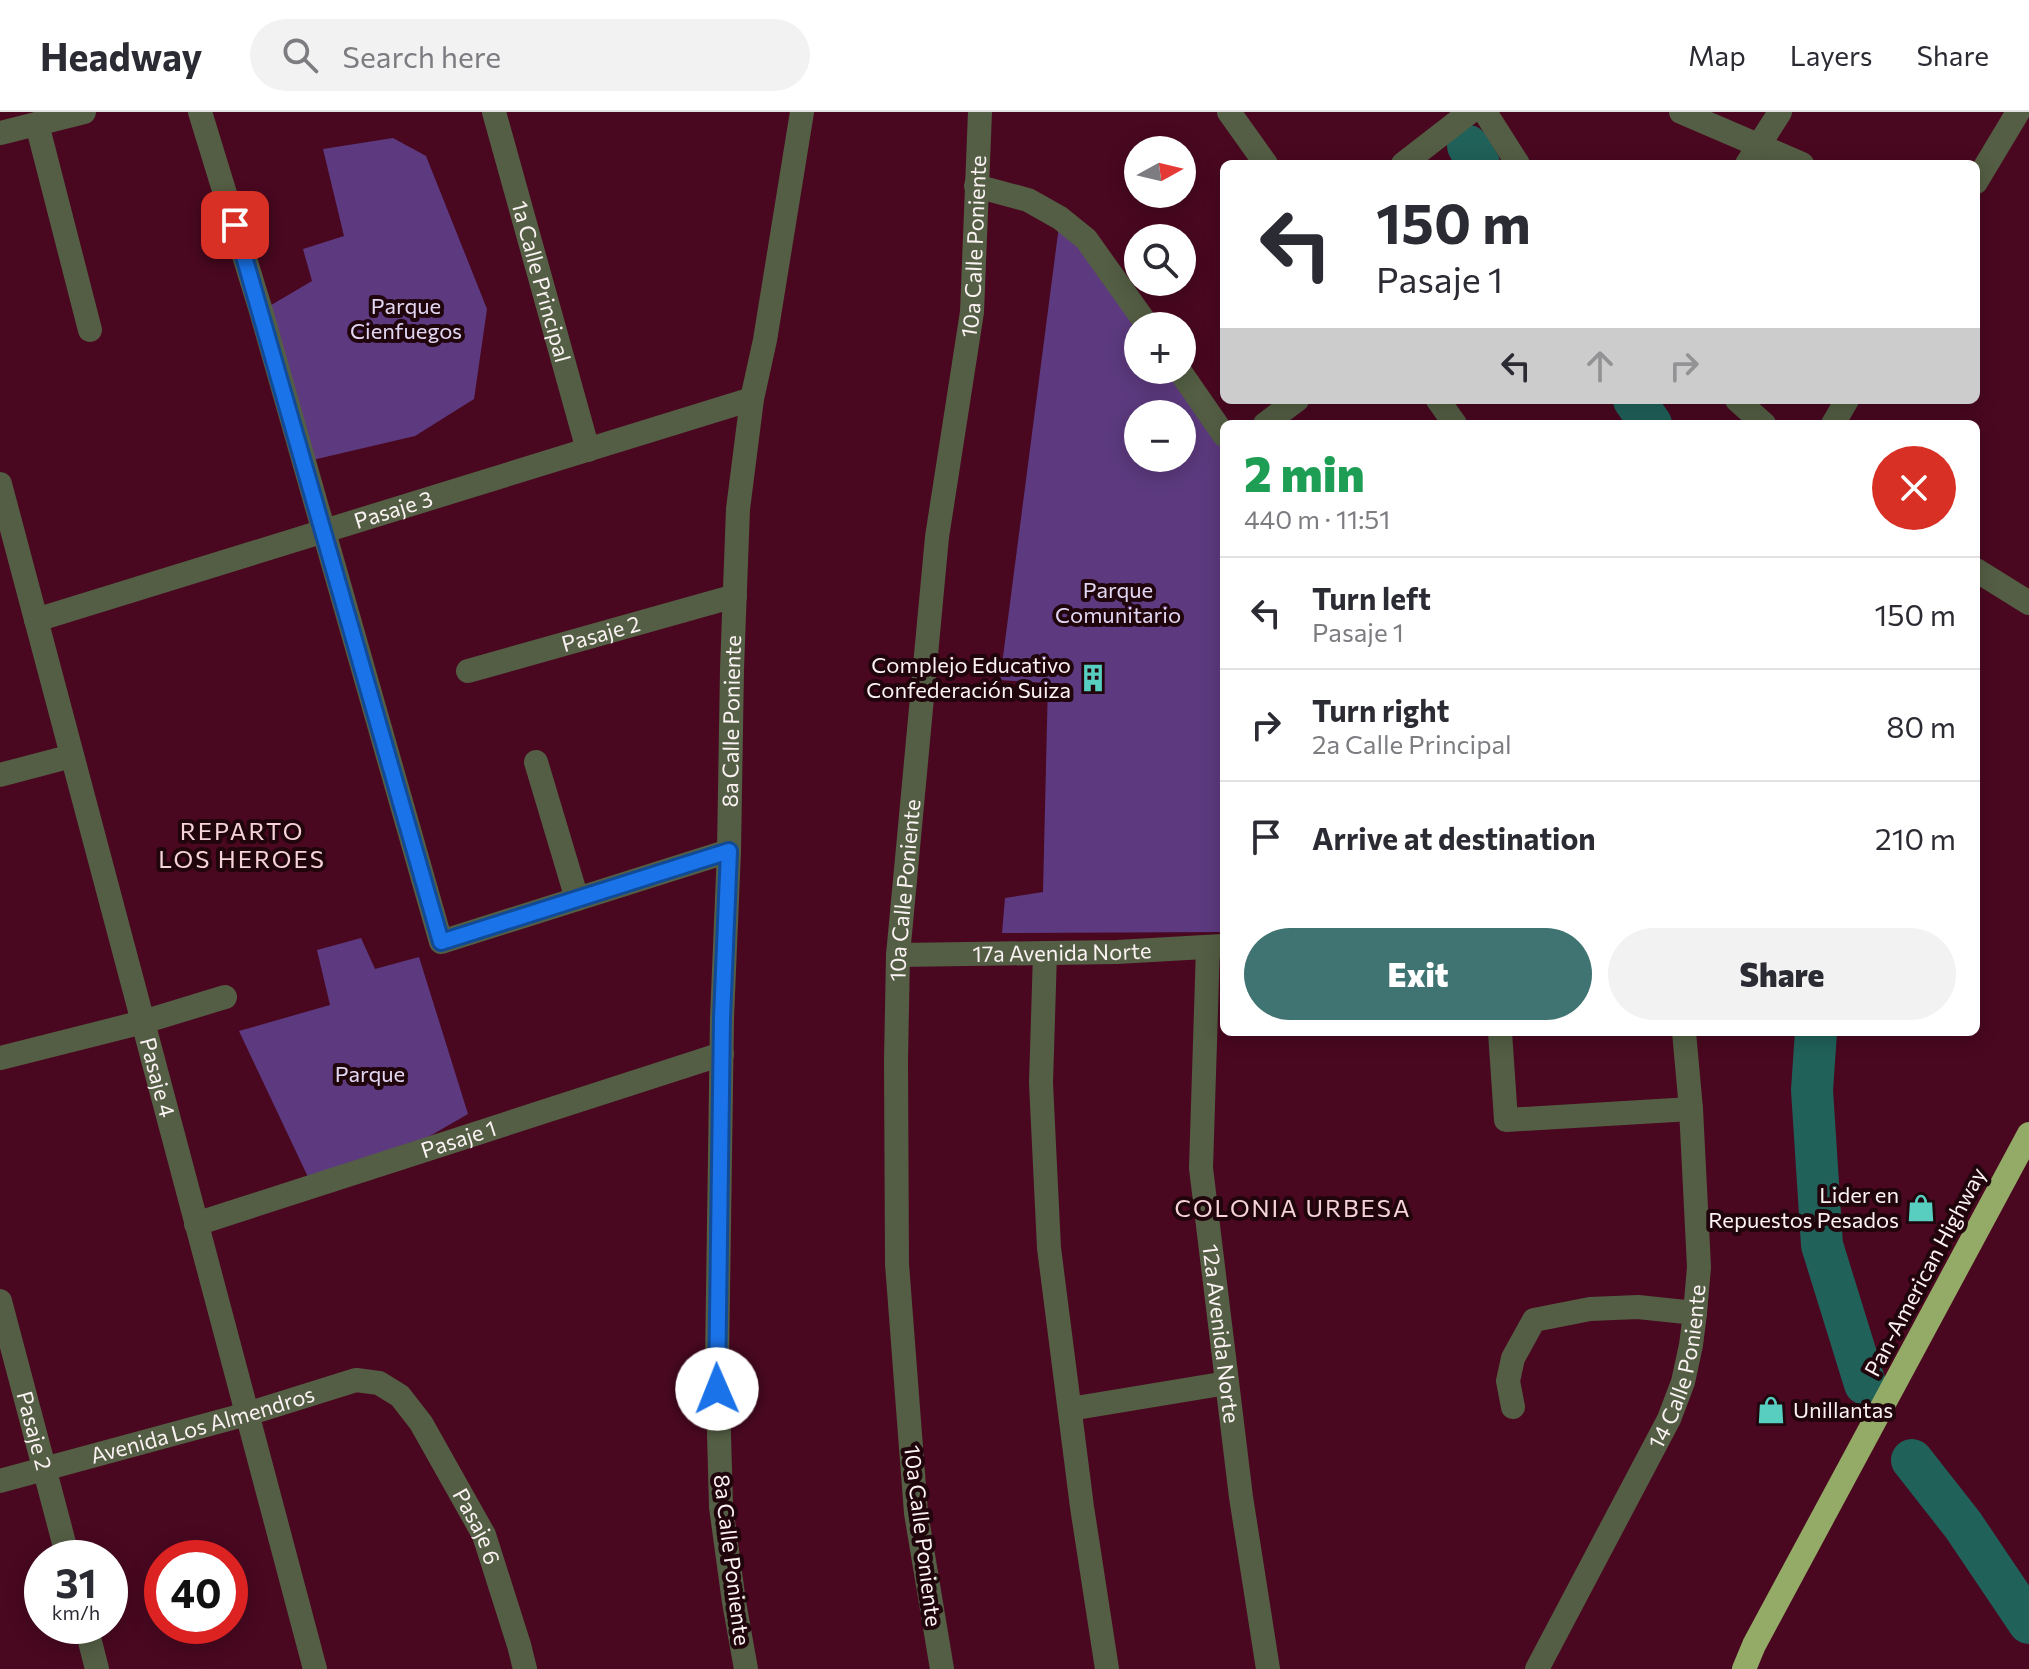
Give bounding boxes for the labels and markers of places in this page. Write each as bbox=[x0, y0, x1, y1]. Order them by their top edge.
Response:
pin bbox=[201, 191, 269, 259]
place label: Complejo Educativo Confederación Suiza bbox=[866, 651, 1071, 703]
building icon: Complejo Educativo Confederación Suiza bbox=[1078, 663, 1108, 693]
place label: Lider en Repuestos Pesados bbox=[1708, 1181, 1899, 1233]
shop icon: Lider en Repuestos Pesados bbox=[1906, 1193, 1936, 1223]
shop icon: Unillantas bbox=[1756, 1395, 1786, 1425]
place label: Unillantas bbox=[1793, 1396, 1893, 1423]

